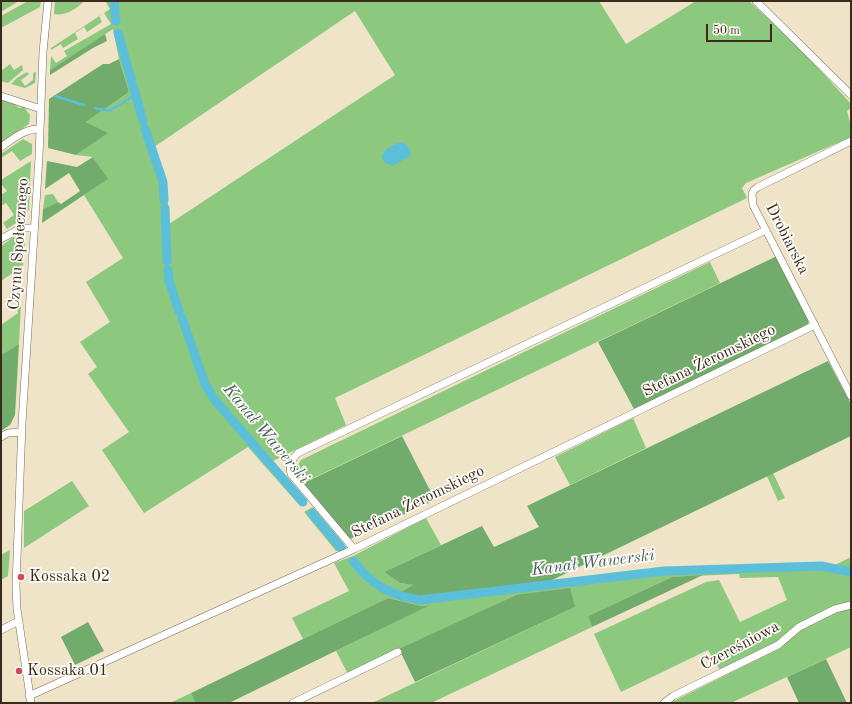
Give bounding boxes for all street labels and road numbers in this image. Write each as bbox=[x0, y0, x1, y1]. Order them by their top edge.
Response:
street label: Czynu Społecznego bbox=[5, 177, 33, 311]
street label: Drobiarska bbox=[761, 200, 813, 278]
street label: Stefana Żeromskiego bbox=[639, 320, 779, 402]
street label: Stefana Żeromskiego bbox=[348, 461, 488, 543]
street label: Czereśniowa bbox=[697, 617, 783, 675]

